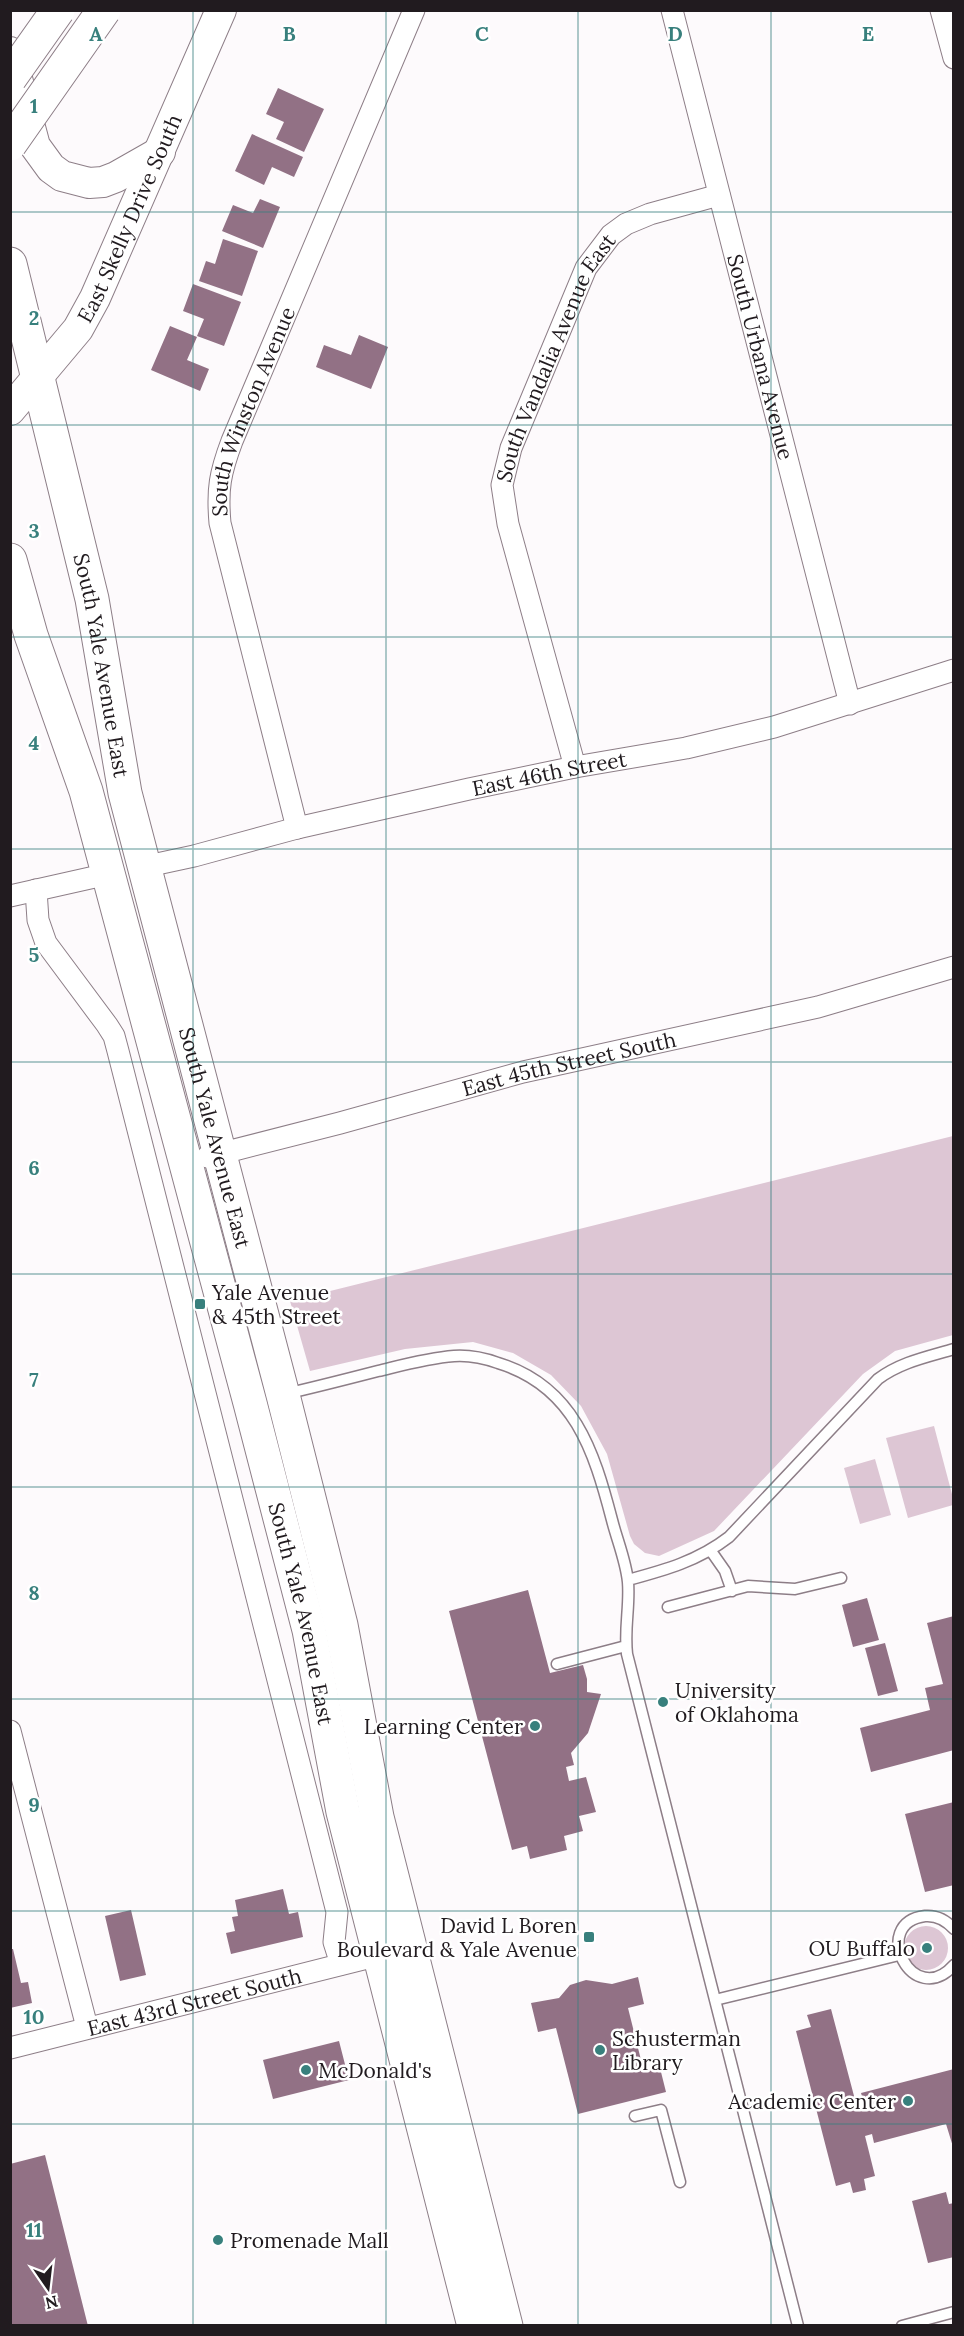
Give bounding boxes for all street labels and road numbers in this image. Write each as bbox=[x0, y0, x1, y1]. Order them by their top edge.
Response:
street label: East Skelly Drive South bbox=[71, 110, 187, 327]
street label: South Vandalia Avenue East bbox=[490, 227, 622, 485]
street label: South Urbana Avenue bbox=[722, 251, 800, 462]
street label: South Winston Avenue bbox=[205, 303, 301, 517]
street label: South Yale Avenue East bbox=[68, 551, 136, 780]
street label: East 46th Street bbox=[470, 745, 629, 802]
street label: South Yale Avenue East bbox=[174, 1024, 258, 1252]
street label: East 45th Street South bbox=[459, 1025, 679, 1102]
street label: South Yale Avenue East bbox=[263, 1500, 340, 1728]
street label: East 43rd Street South bbox=[84, 1962, 304, 2042]

